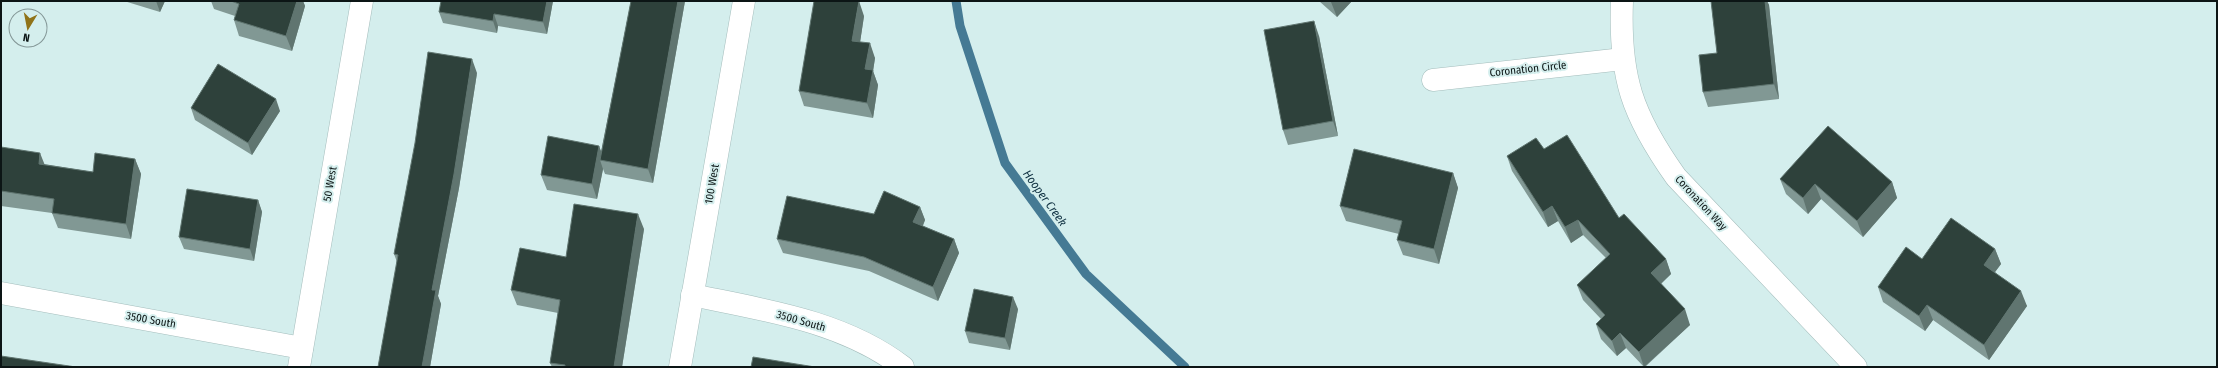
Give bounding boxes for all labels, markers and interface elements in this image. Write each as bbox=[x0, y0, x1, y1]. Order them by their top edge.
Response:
north arrow bbox=[8, 8, 48, 48]
text: N bbox=[22, 30, 31, 44]
street label: Coronation Circle bbox=[1489, 59, 1567, 79]
street label: 100 West bbox=[702, 163, 722, 205]
street label: 50 West bbox=[321, 165, 340, 202]
water label: Hooper Creek bbox=[1020, 167, 1070, 229]
street label: Coronation Way bbox=[1672, 173, 1730, 233]
street label: 3500 South bbox=[775, 308, 827, 334]
street label: 3500 South bbox=[125, 309, 177, 331]

